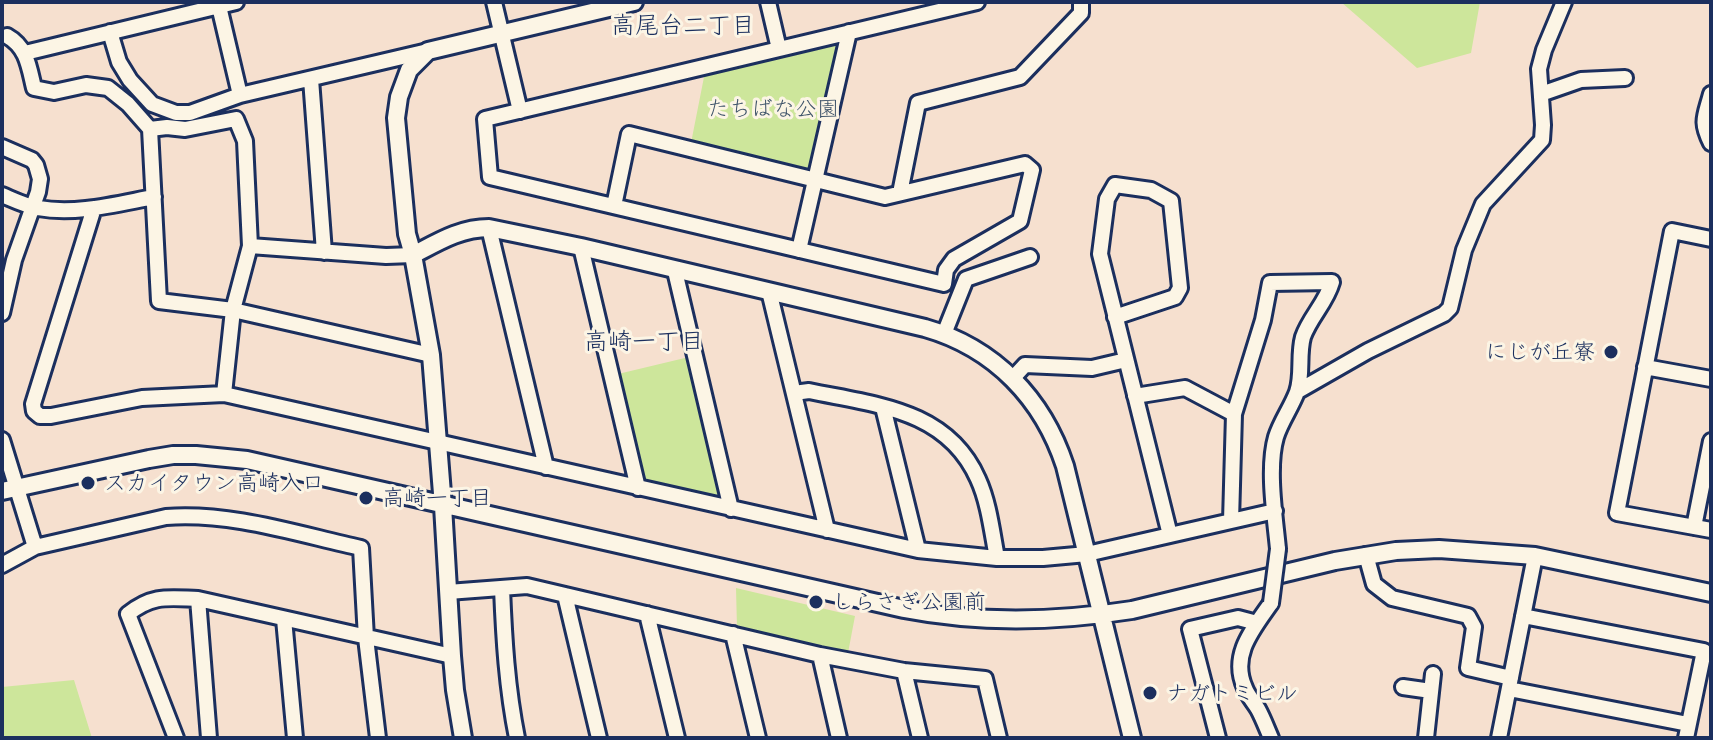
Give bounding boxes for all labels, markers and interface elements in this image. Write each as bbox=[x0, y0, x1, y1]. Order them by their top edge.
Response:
district label: 高尾台二丁目 bbox=[611, 12, 755, 40]
park label: たちばな公園 bbox=[707, 96, 839, 122]
district label: 高崎一丁目 bbox=[584, 328, 704, 356]
place label: にじが丘寮 bbox=[1485, 339, 1595, 365]
marker: にじが丘寮 bbox=[1602, 343, 1620, 361]
place label: スカイタウン高崎入口 bbox=[104, 470, 324, 496]
marker: スカイタウン高崎入口 bbox=[79, 474, 97, 492]
place label: 高崎一丁目 bbox=[382, 485, 492, 511]
marker: 高崎一丁目 bbox=[357, 489, 375, 507]
place label: しらさぎ公園前 bbox=[832, 589, 986, 615]
marker: しらさぎ公園前 bbox=[807, 593, 825, 611]
place label: ナガトミビル bbox=[1166, 680, 1298, 706]
marker: ナガトミビル bbox=[1141, 684, 1159, 702]

